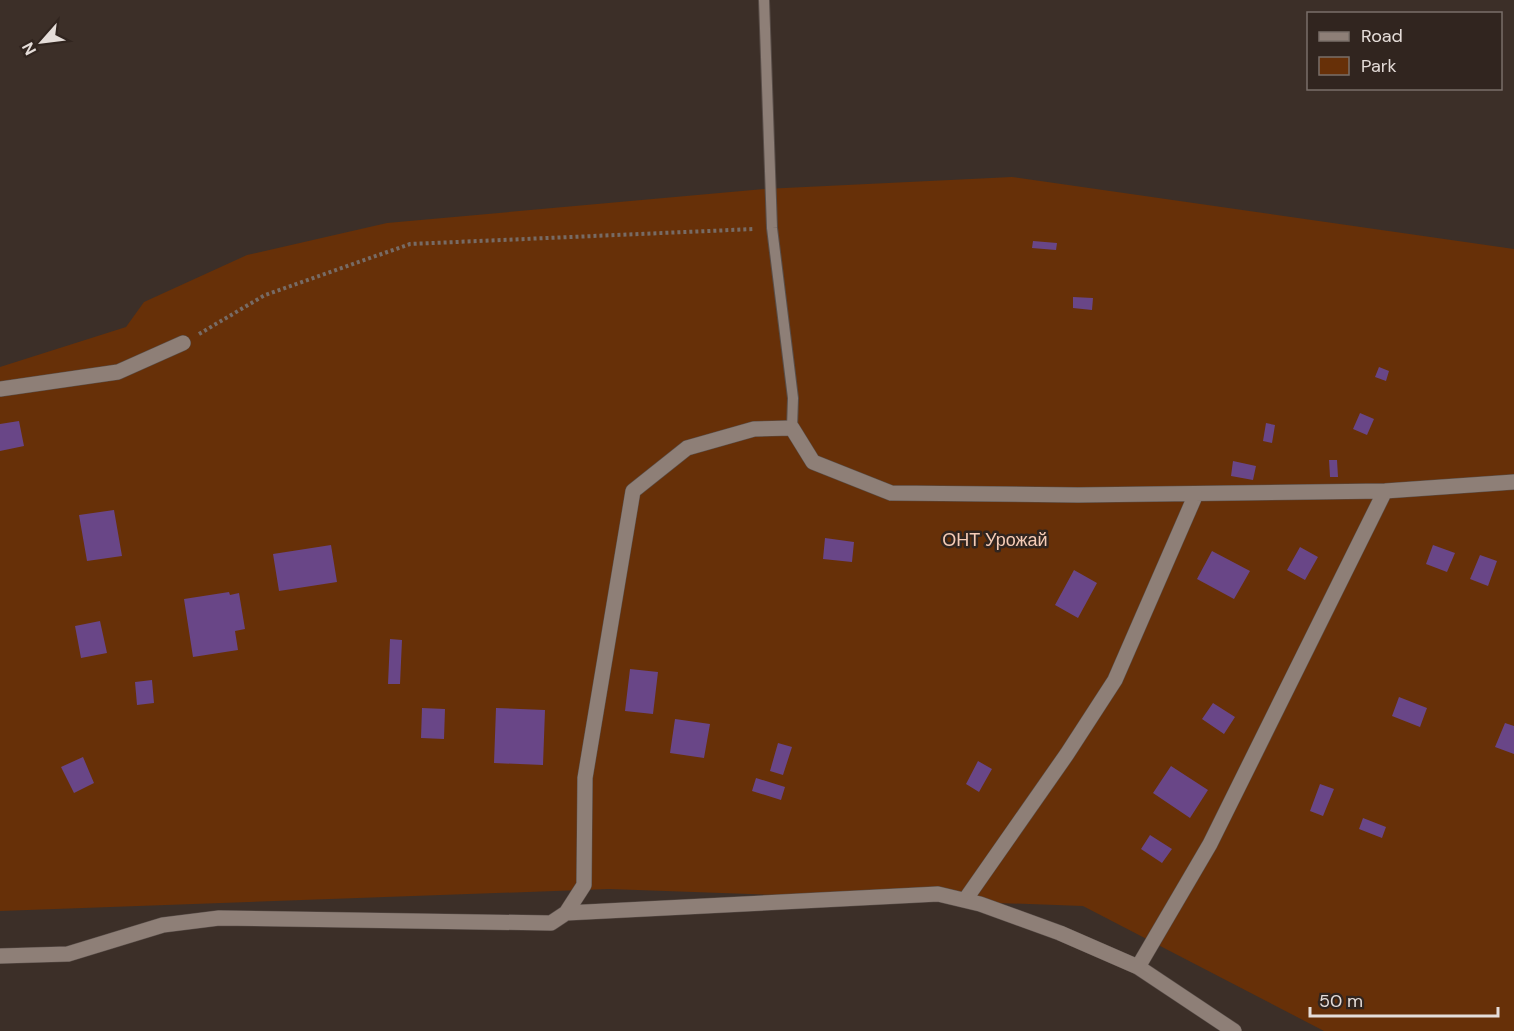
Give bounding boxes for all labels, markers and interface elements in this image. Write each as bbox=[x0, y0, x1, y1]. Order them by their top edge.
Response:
north arrow bbox=[12, 12, 72, 72]
legend bbox=[1307, 12, 1502, 90]
text: Road bbox=[1361, 24, 1403, 48]
text: N bbox=[17, 39, 41, 59]
text: Park bbox=[1361, 54, 1397, 78]
park label: ОНТ Урожай bbox=[942, 528, 1048, 552]
scale bar bbox=[1310, 980, 1498, 1018]
text: 50 m bbox=[1319, 989, 1363, 1013]

